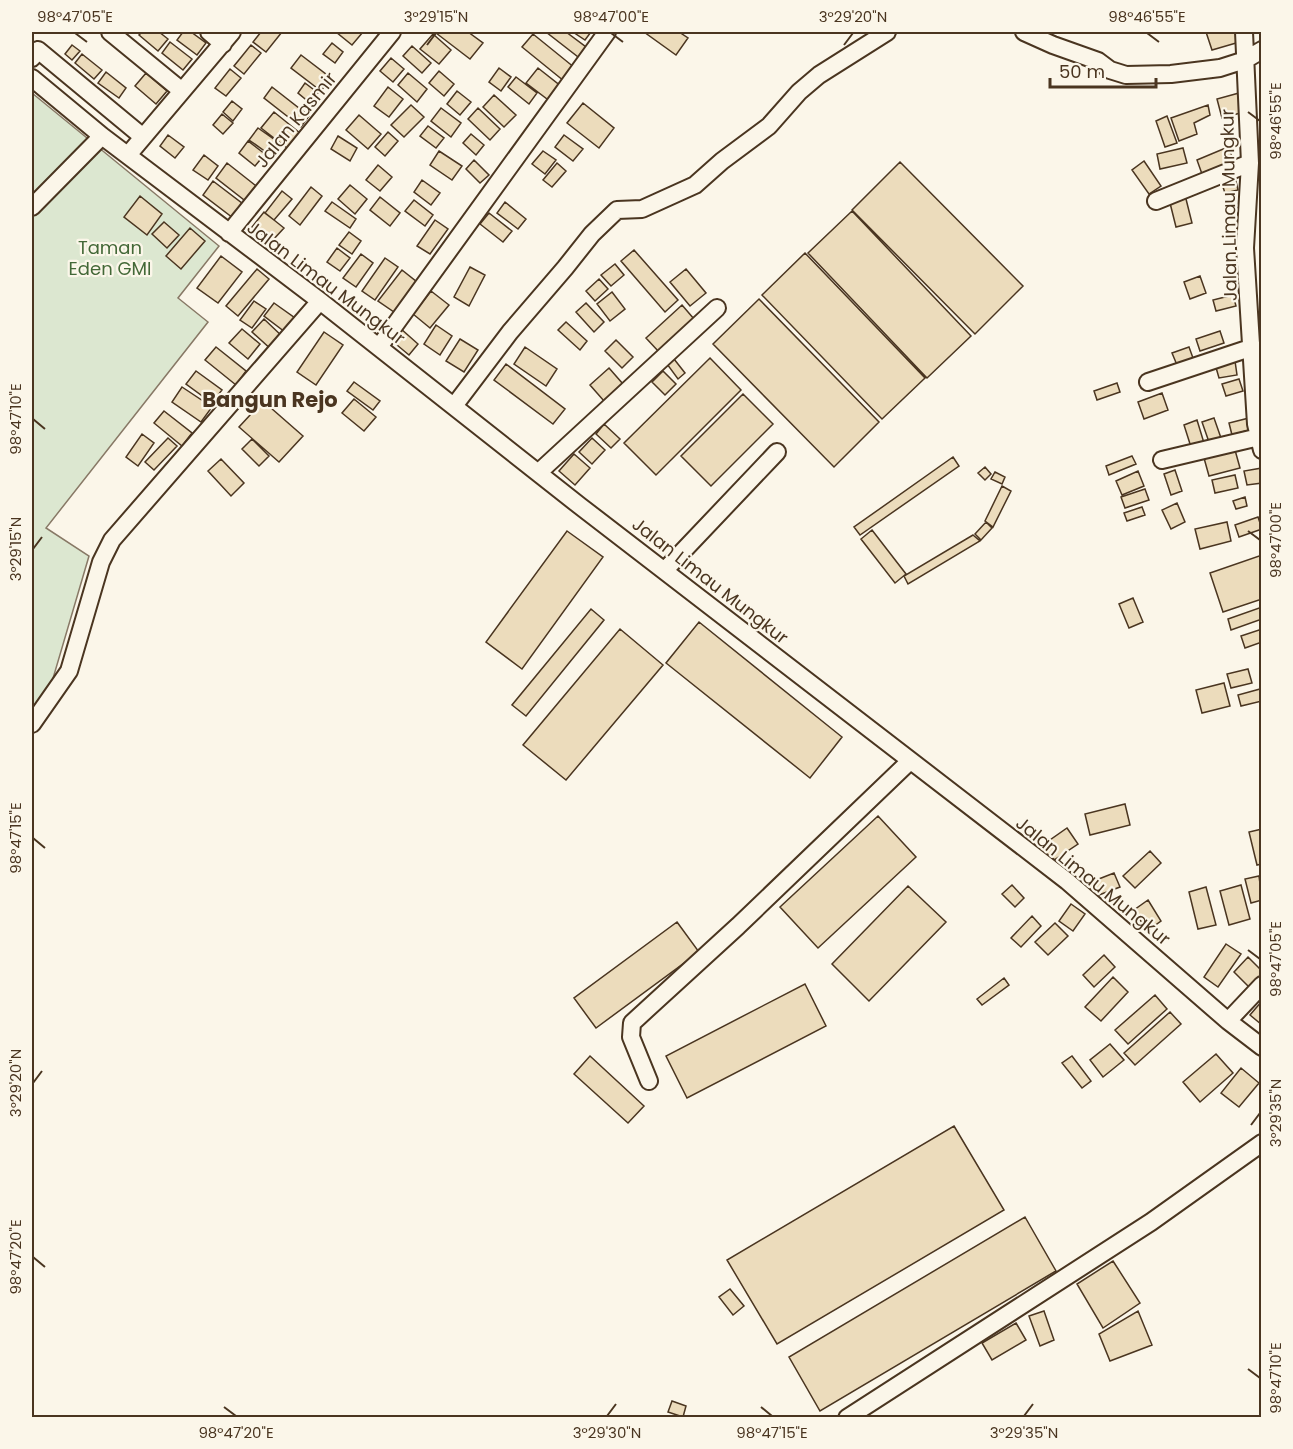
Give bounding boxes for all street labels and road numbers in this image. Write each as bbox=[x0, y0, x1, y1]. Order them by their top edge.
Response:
street label: Jalan Kasmir bbox=[249, 66, 342, 173]
street label: Jalan Limau Mungkur bbox=[1214, 108, 1243, 301]
street label: Jalan Limau Mungkur bbox=[242, 215, 411, 351]
street label: Jalan Limau Mungkur bbox=[627, 512, 794, 650]
street label: Jalan Limau Mungkur bbox=[1011, 810, 1176, 951]

